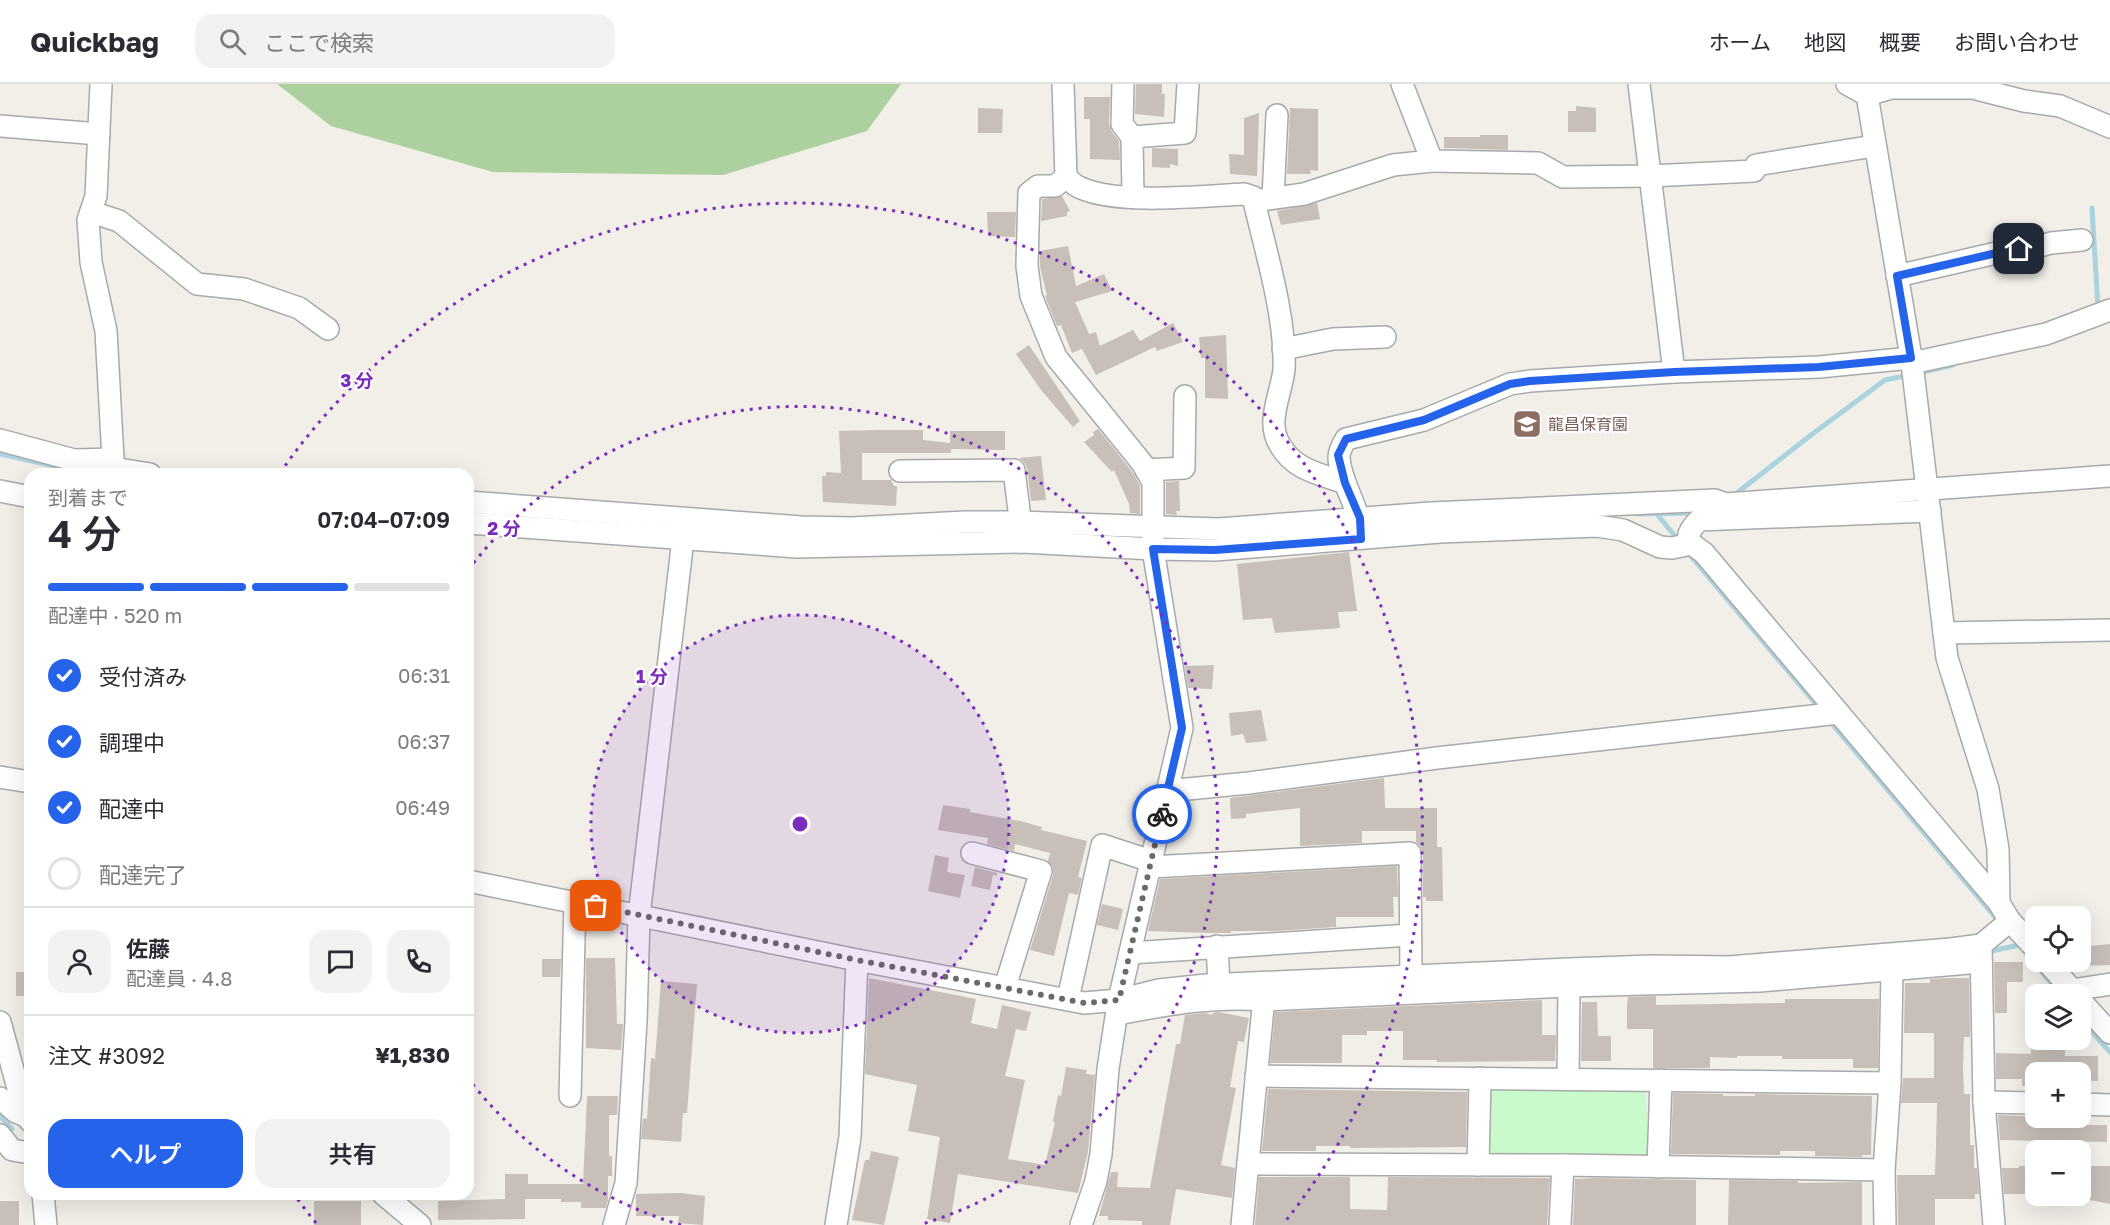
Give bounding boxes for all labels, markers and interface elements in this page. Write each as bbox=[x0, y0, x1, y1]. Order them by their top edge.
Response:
search box bbox=[195, 14, 615, 68]
text: Quickbag bbox=[30, 25, 159, 58]
icon: search bbox=[216, 25, 249, 58]
text: ここで検索 bbox=[264, 29, 374, 56]
text: ホーム bbox=[1709, 29, 1771, 55]
text: 地図 bbox=[1804, 29, 1846, 55]
text: 概要 bbox=[1879, 29, 1921, 55]
text: お問い合わせ bbox=[1954, 29, 2080, 55]
pin bbox=[1993, 223, 2044, 274]
icon: home bbox=[2002, 232, 2035, 265]
text: 3 分 bbox=[340, 369, 374, 391]
school or university icon: 龍昌保育園 bbox=[1511, 408, 1543, 440]
place label: 龍昌保育園 bbox=[1548, 414, 1628, 434]
text: 到着まで bbox=[48, 485, 128, 509]
text: 07:04–07:09 bbox=[317, 506, 450, 533]
text: 4 分 bbox=[48, 510, 121, 557]
text: 2 分 bbox=[487, 517, 521, 539]
text: 配達中 · 520 m bbox=[48, 603, 182, 627]
icon: check bbox=[48, 659, 81, 692]
text: 受付済み bbox=[99, 663, 187, 690]
text: 06:31 bbox=[398, 663, 450, 687]
text: 1 分 bbox=[636, 665, 668, 687]
icon: check bbox=[48, 725, 81, 758]
text: 調理中 bbox=[99, 729, 165, 756]
text: 06:37 bbox=[397, 729, 450, 753]
courier bbox=[1132, 784, 1192, 844]
icon: check bbox=[48, 791, 81, 824]
text: 配達中 bbox=[99, 795, 165, 822]
text: 06:49 bbox=[395, 795, 450, 819]
icon: bike bbox=[1146, 798, 1179, 831]
centre of rings bbox=[790, 814, 810, 834]
text: 配達完了 bbox=[99, 861, 187, 888]
pin bbox=[570, 880, 621, 931]
icon: bag bbox=[579, 889, 612, 922]
map controls bbox=[2025, 906, 2091, 1206]
button: locate bbox=[2025, 906, 2091, 972]
button: person bbox=[48, 930, 111, 993]
button: chat bbox=[309, 930, 372, 993]
button: phone bbox=[387, 930, 450, 993]
text: 佐藤 bbox=[126, 935, 170, 962]
text: 配達員 · 4.8 bbox=[126, 966, 232, 990]
button: layers bbox=[2025, 984, 2091, 1050]
text: ¥1,830 bbox=[375, 1041, 450, 1068]
text: 注文 #3092 bbox=[48, 1042, 165, 1069]
button: + bbox=[2025, 1062, 2091, 1128]
button: ヘルプ bbox=[48, 1119, 243, 1188]
button: 共有 bbox=[255, 1119, 450, 1188]
button: − bbox=[2025, 1140, 2091, 1206]

